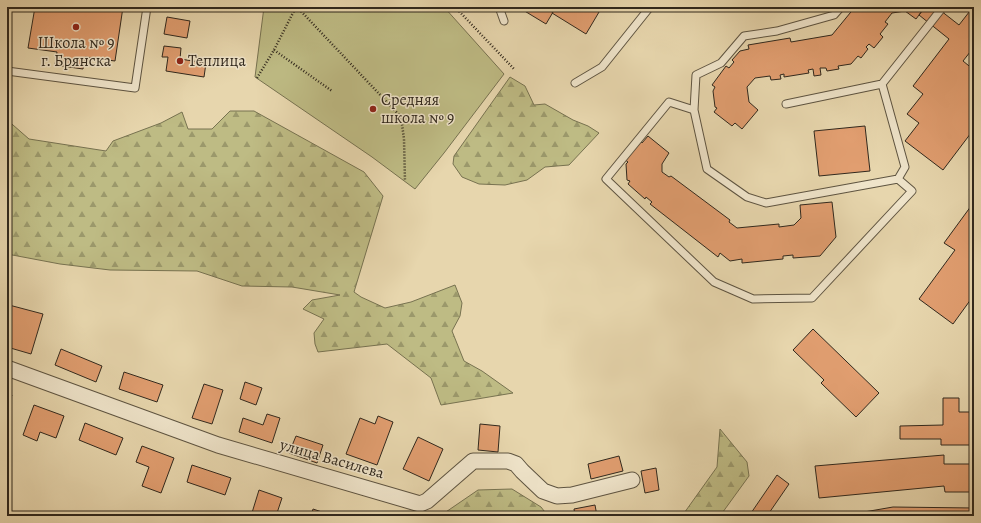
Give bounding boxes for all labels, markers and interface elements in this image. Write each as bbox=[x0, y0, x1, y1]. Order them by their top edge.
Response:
marker: Школа № 9 г. Брянска bbox=[71, 22, 81, 32]
place label: Школа № 9 г. Брянска bbox=[37, 32, 115, 72]
place label: Теплица bbox=[188, 50, 246, 72]
marker: Теплица bbox=[175, 56, 185, 66]
place label: Средняя школа № 9 bbox=[381, 89, 454, 129]
marker: Средняя школа № 9 bbox=[368, 104, 378, 114]
street label: улица Василева bbox=[276, 433, 387, 485]

